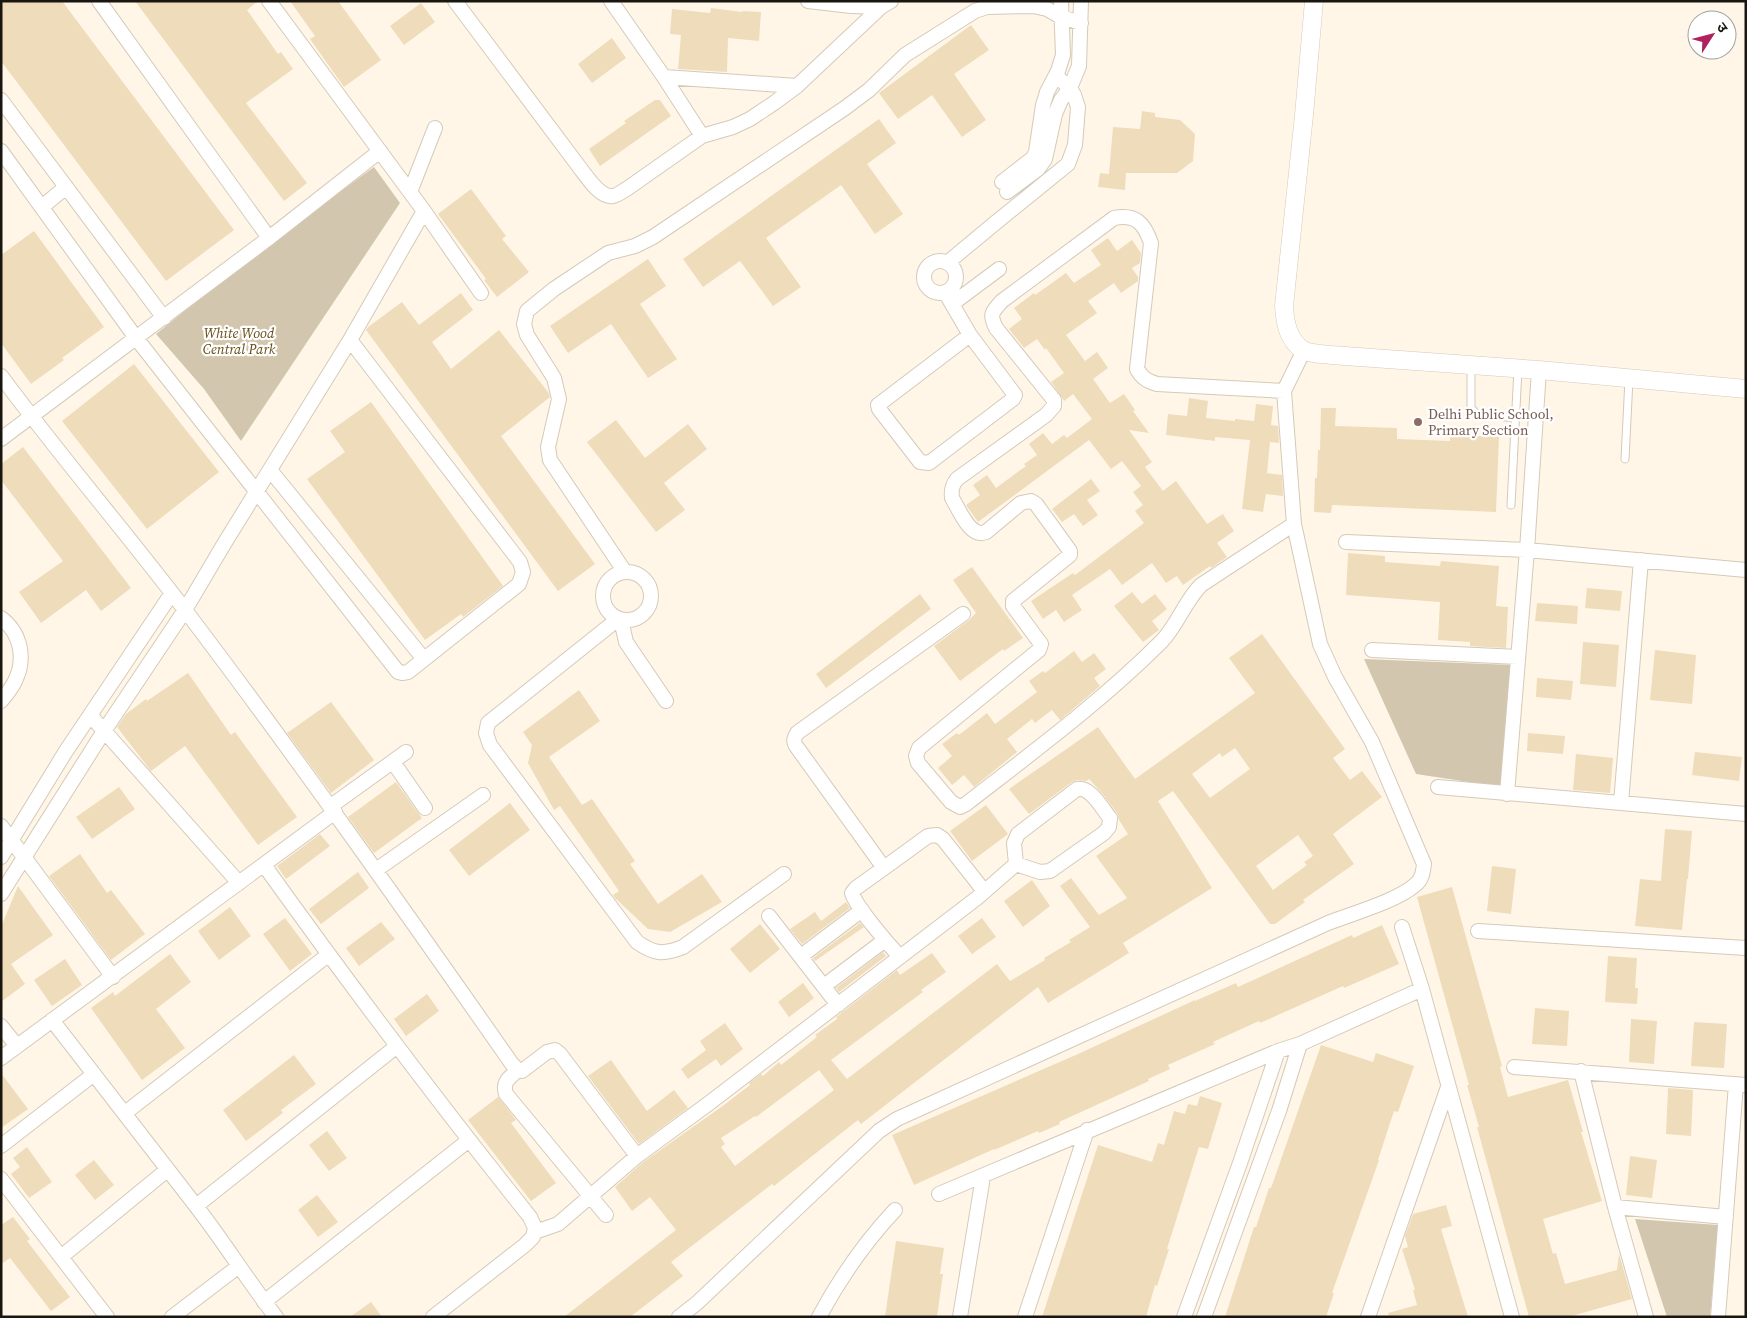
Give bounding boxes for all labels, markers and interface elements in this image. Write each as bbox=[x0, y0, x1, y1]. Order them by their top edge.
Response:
north arrow bbox=[1687, 10, 1737, 60]
text: उ bbox=[1712, 18, 1733, 37]
park label: White Wood Central Park bbox=[203, 323, 276, 359]
place label: Delhi Public School, Primary Section bbox=[1428, 404, 1554, 440]
marker: Delhi Public School, Primary Section bbox=[1412, 416, 1424, 428]

